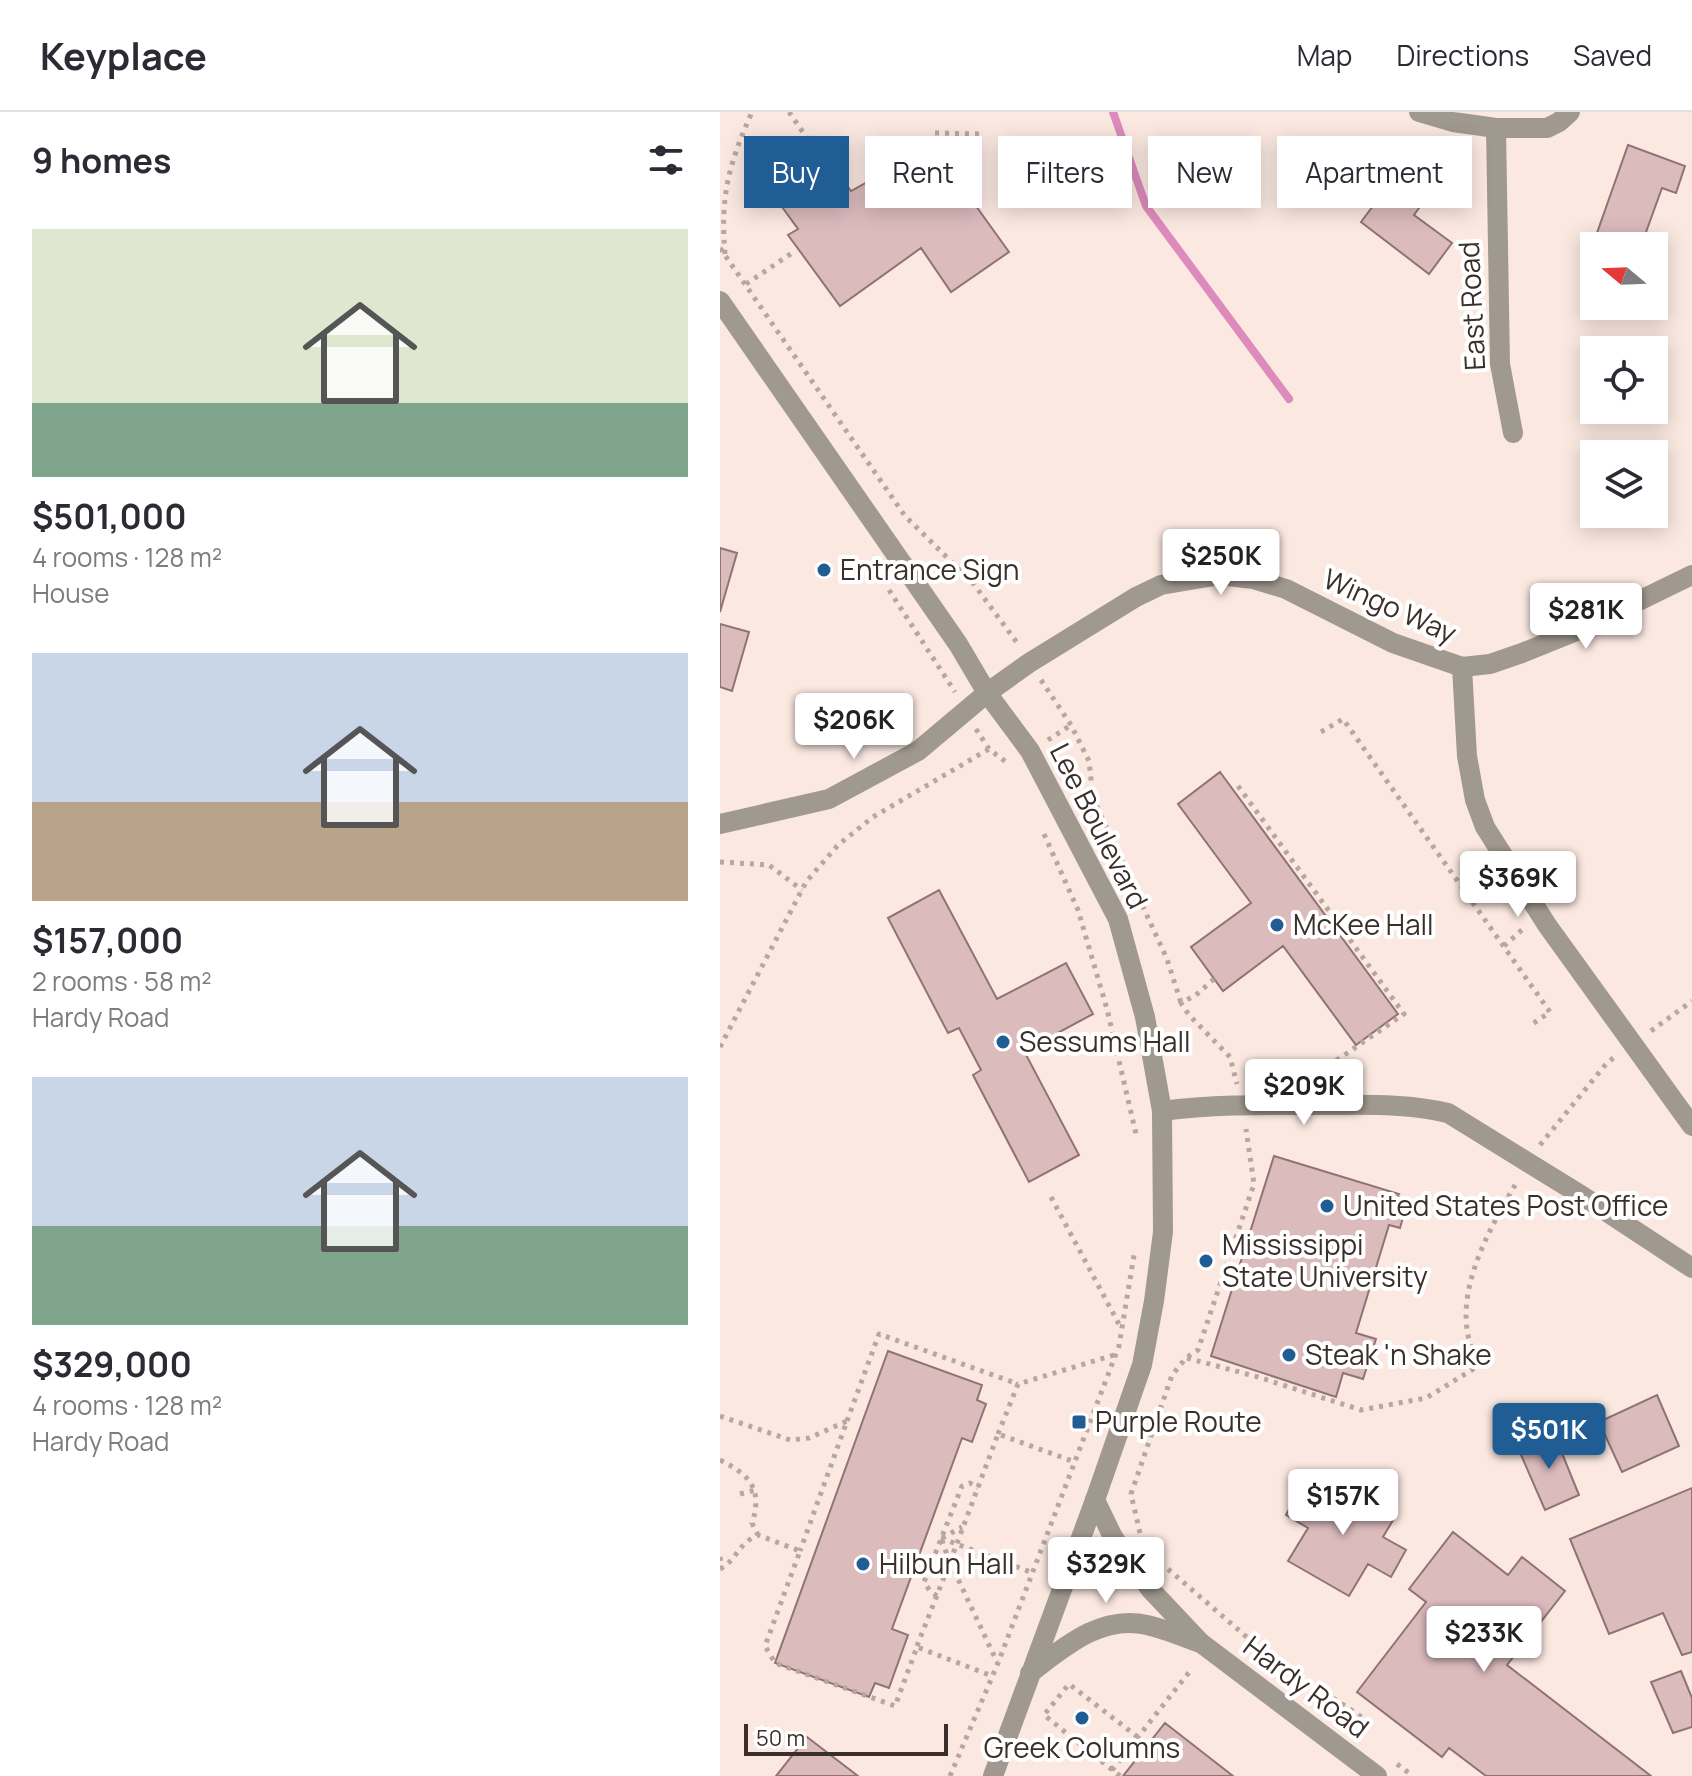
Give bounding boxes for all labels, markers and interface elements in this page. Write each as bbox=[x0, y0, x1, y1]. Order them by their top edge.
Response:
text: Keyplace bbox=[40, 29, 207, 81]
text: Map bbox=[1297, 36, 1352, 74]
text: Directions bbox=[1396, 36, 1529, 74]
text: Saved bbox=[1573, 36, 1652, 74]
chip: Buy bbox=[744, 136, 849, 208]
chip: Rent bbox=[865, 136, 982, 208]
chip: Filters bbox=[998, 136, 1132, 208]
chip: New bbox=[1148, 136, 1261, 208]
chip: Apartment bbox=[1277, 136, 1472, 208]
text: 9 homes bbox=[32, 137, 171, 183]
icon: filters bbox=[644, 138, 688, 182]
north arrow bbox=[1580, 232, 1668, 320]
map controls bbox=[1580, 232, 1668, 528]
street label: East Road bbox=[1449, 240, 1493, 372]
icon: home bbox=[288, 281, 432, 425]
button: locate bbox=[1580, 336, 1668, 424]
button: layers bbox=[1580, 440, 1668, 528]
text: $501,000 bbox=[32, 493, 187, 539]
pin: $250K bbox=[1165, 529, 1277, 597]
text: $250K bbox=[1181, 537, 1261, 573]
text: 4 rooms · 128 m² bbox=[32, 539, 222, 575]
place label: Entrance Sign bbox=[840, 550, 1019, 588]
street label: Wingo Way bbox=[1318, 559, 1463, 651]
marker: Entrance Sign bbox=[815, 561, 833, 579]
text: House bbox=[32, 575, 109, 611]
pin: $281K bbox=[1530, 583, 1642, 651]
text: $281K bbox=[1548, 591, 1624, 627]
pin: $206K bbox=[798, 693, 910, 761]
text: $206K bbox=[813, 701, 895, 737]
icon: home bbox=[288, 705, 432, 849]
street label: Lee Boulevard bbox=[1042, 736, 1158, 915]
pin: $369K bbox=[1462, 851, 1574, 919]
text: $369K bbox=[1478, 859, 1558, 895]
place label: McKee Hall bbox=[1293, 905, 1434, 943]
marker: McKee Hall bbox=[1268, 916, 1286, 934]
text: $157,000 bbox=[32, 917, 183, 963]
text: 2 rooms · 58 m² bbox=[32, 963, 212, 999]
text: Hardy Road bbox=[32, 999, 169, 1035]
place label: Sessums Hall bbox=[1019, 1022, 1191, 1060]
marker: Sessums Hall bbox=[994, 1033, 1012, 1051]
pin: $209K bbox=[1248, 1059, 1360, 1127]
text: $209K bbox=[1263, 1067, 1345, 1103]
icon: home bbox=[288, 1129, 432, 1273]
place label: United States Post Office bbox=[1343, 1186, 1668, 1224]
marker: United States Post Office bbox=[1318, 1197, 1336, 1215]
place label: Mississippi State University bbox=[1222, 1225, 1428, 1295]
marker: Mississippi State University bbox=[1197, 1252, 1215, 1270]
place label: Steak 'n Shake bbox=[1305, 1335, 1492, 1373]
text: $329,000 bbox=[32, 1341, 192, 1387]
marker: Steak 'n Shake bbox=[1280, 1346, 1298, 1364]
text: 4 rooms · 128 m² bbox=[32, 1387, 222, 1423]
place label: Purple Route bbox=[1095, 1402, 1262, 1440]
pin: $501K bbox=[1493, 1403, 1605, 1471]
text: $501K bbox=[1511, 1411, 1587, 1447]
marker: Purple Route bbox=[1070, 1413, 1088, 1431]
text: Hardy Road bbox=[32, 1423, 169, 1459]
pin: $157K bbox=[1287, 1469, 1399, 1537]
text: $157K bbox=[1306, 1477, 1380, 1513]
pin: $329K bbox=[1050, 1537, 1162, 1605]
place label: Hilbun Hall bbox=[879, 1544, 1014, 1582]
text: $329K bbox=[1066, 1545, 1146, 1581]
marker: Hilbun Hall bbox=[854, 1555, 872, 1573]
pin: $233K bbox=[1428, 1606, 1540, 1674]
text: $233K bbox=[1445, 1614, 1523, 1650]
street label: Hardy Road bbox=[1236, 1627, 1377, 1746]
marker: Greek Columns bbox=[1073, 1709, 1091, 1727]
scale bar bbox=[744, 1720, 948, 1756]
text: 50 m bbox=[756, 1723, 805, 1753]
place label: Greek Columns bbox=[984, 1728, 1180, 1766]

